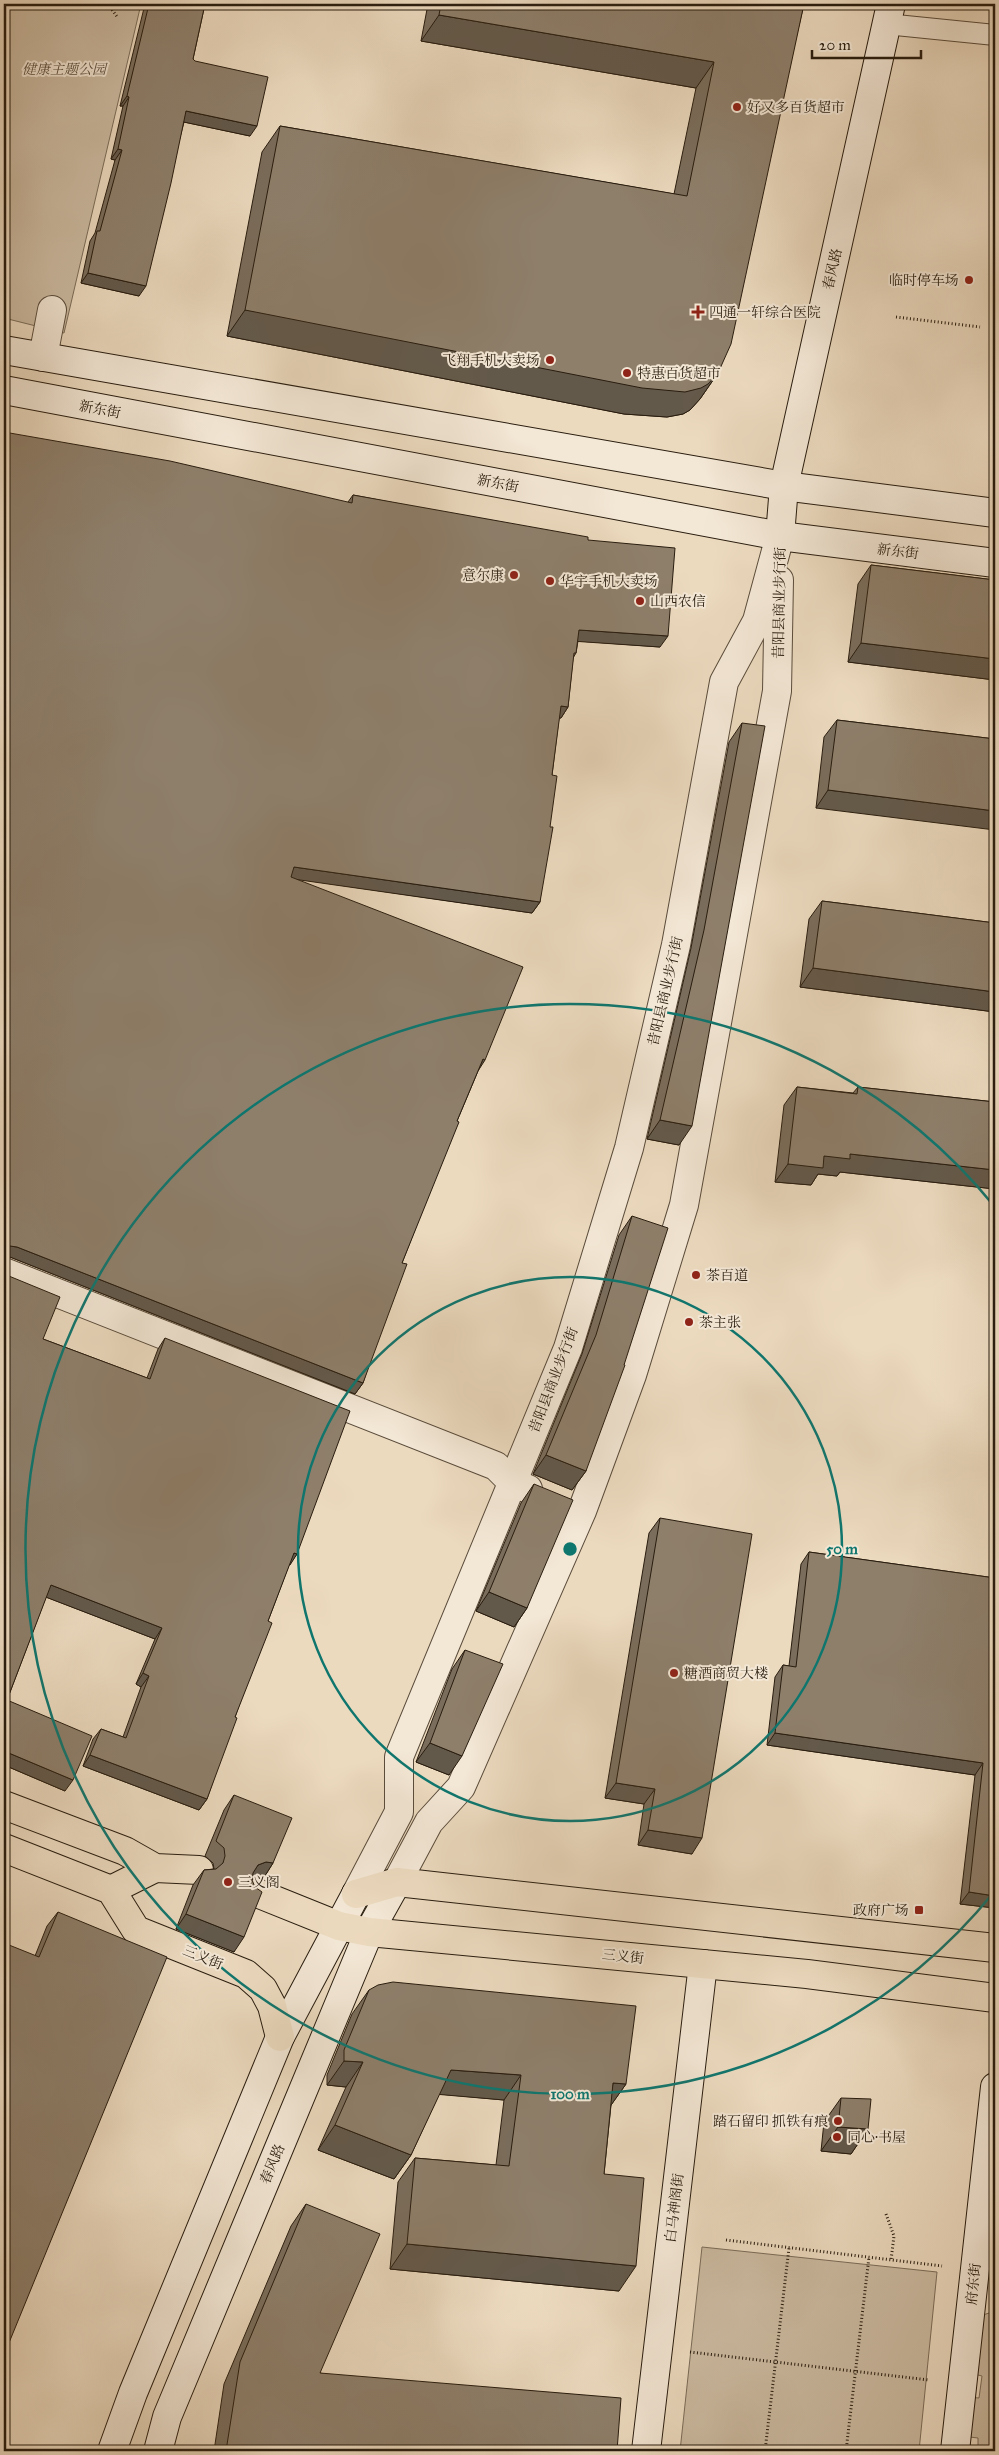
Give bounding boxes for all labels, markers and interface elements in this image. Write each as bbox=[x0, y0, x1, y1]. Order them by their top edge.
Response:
scale bar bbox=[812, 28, 920, 60]
text: 20 m bbox=[819, 36, 851, 54]
park label: 健康主题公园 bbox=[22, 61, 108, 78]
place label: 好又多百货超市 bbox=[747, 99, 845, 116]
marker: 好又多百货超市 bbox=[731, 101, 743, 113]
street label: 春风路 bbox=[819, 247, 845, 291]
place label: 临时停车场 bbox=[889, 272, 959, 289]
marker: 临时停车场 bbox=[963, 274, 975, 286]
place label: 四通一轩综合医院 bbox=[709, 304, 821, 321]
marker: 四通一轩综合医院 bbox=[691, 305, 705, 319]
place label: 飞翔手机大卖场 bbox=[442, 352, 540, 369]
marker: 飞翔手机大卖场 bbox=[544, 354, 556, 366]
place label: 特惠百货超市 bbox=[637, 365, 721, 382]
marker: 特惠百货超市 bbox=[621, 367, 633, 379]
street label: 新东街 bbox=[78, 397, 122, 422]
street label: 新东街 bbox=[476, 471, 520, 496]
street label: 新东街 bbox=[876, 541, 920, 562]
street label: 昔阳县商业步行街 bbox=[770, 547, 789, 659]
place label: 意尔康 bbox=[462, 567, 504, 584]
marker: 意尔康 bbox=[508, 569, 520, 581]
place label: 华宇手机大卖场 bbox=[560, 573, 658, 590]
marker: 华宇手机大卖场 bbox=[544, 575, 556, 587]
place label: 山西农信 bbox=[650, 593, 706, 610]
marker: 山西农信 bbox=[634, 595, 646, 607]
street label: 昔阳县商业步行街 bbox=[645, 935, 686, 1048]
place label: 茶百道 bbox=[706, 1267, 748, 1284]
marker: 茶百道 bbox=[690, 1269, 702, 1281]
place label: 茶主张 bbox=[699, 1314, 741, 1331]
marker: 茶主张 bbox=[683, 1316, 695, 1328]
street label: 昔阳县商业步行街 bbox=[525, 1325, 581, 1436]
centre of rings bbox=[561, 1540, 579, 1558]
text: 50 m bbox=[826, 1540, 858, 1558]
place label: 糖酒商贸大楼 bbox=[684, 1665, 768, 1682]
marker: 糖酒商贸大楼 bbox=[668, 1667, 680, 1679]
place label: 三义阁 bbox=[238, 1874, 280, 1891]
marker: 三义阁 bbox=[222, 1876, 234, 1888]
place label: 政府广场 bbox=[853, 1902, 909, 1919]
marker: 政府广场 bbox=[913, 1904, 925, 1916]
street label: 三义街 bbox=[180, 1942, 225, 1973]
street label: 三义街 bbox=[601, 1946, 645, 1967]
text: 100 m bbox=[550, 2085, 590, 2103]
place label: 踏石留印 抓铁有痕 bbox=[713, 2113, 828, 2130]
marker: 踏石留印 抓铁有痕 bbox=[832, 2115, 844, 2127]
place label: 同心·书屋 bbox=[847, 2129, 906, 2146]
marker: 同心·书屋 bbox=[831, 2131, 843, 2143]
street label: 春风路 bbox=[256, 2142, 288, 2187]
street label: 白马神阁街 bbox=[662, 2172, 687, 2244]
street label: 府东街 bbox=[963, 2262, 984, 2306]

